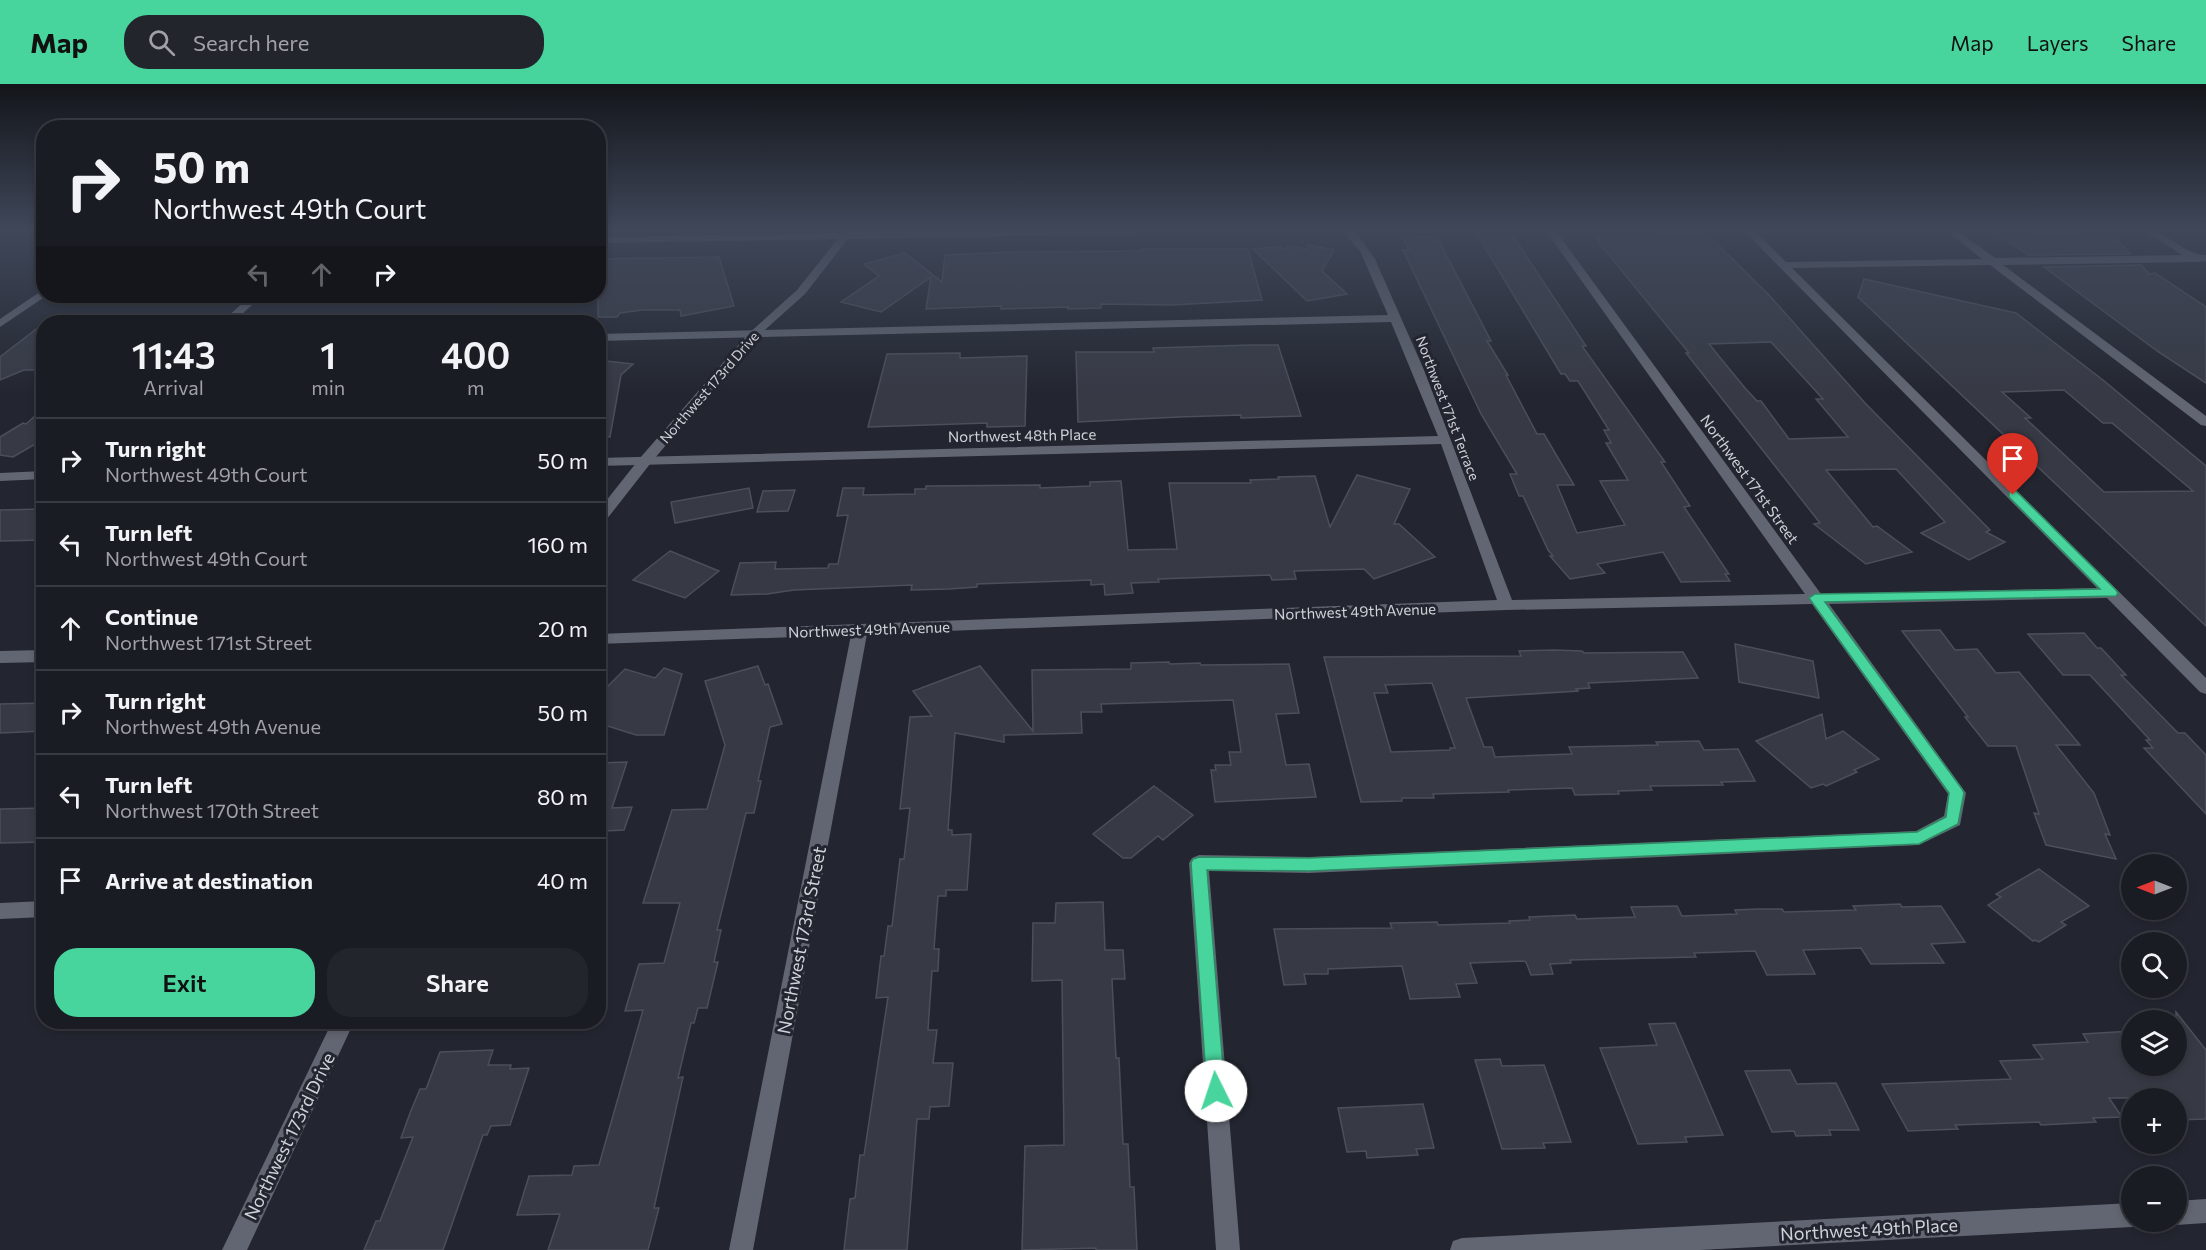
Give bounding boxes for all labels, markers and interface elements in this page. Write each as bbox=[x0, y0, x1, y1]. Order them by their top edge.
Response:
search box bbox=[124, 15, 544, 69]
text: Map bbox=[30, 25, 88, 59]
icon: search bbox=[145, 26, 178, 59]
text: Search here bbox=[193, 29, 309, 56]
text: Map bbox=[1950, 30, 1994, 55]
text: Layers bbox=[2027, 30, 2089, 55]
text: Share bbox=[2122, 30, 2176, 55]
text: 50 m bbox=[153, 140, 250, 192]
icon: right bbox=[54, 144, 132, 222]
text: Northwest 49th Court bbox=[153, 192, 426, 225]
icon: left bbox=[242, 258, 275, 291]
icon: ahead bbox=[305, 258, 338, 291]
icon: right bbox=[368, 258, 401, 291]
street label: Northwest 173rd Drive bbox=[656, 328, 762, 446]
text: 11:43 bbox=[132, 332, 216, 376]
text: 1 bbox=[320, 332, 336, 376]
text: 400 bbox=[441, 332, 510, 376]
street label: Northwest 171st Terrace bbox=[1413, 333, 1483, 483]
text: Arrival bbox=[143, 375, 204, 399]
text: min bbox=[311, 375, 345, 399]
text: m bbox=[467, 375, 484, 399]
street label: Northwest 171st Street bbox=[1697, 411, 1803, 547]
street label: Northwest 48th Place bbox=[948, 425, 1096, 445]
pin bbox=[1987, 433, 2038, 495]
text: Turn right bbox=[105, 435, 206, 462]
icon: arrive bbox=[1996, 442, 2029, 475]
icon: right bbox=[54, 444, 87, 477]
text: 50 m bbox=[538, 447, 588, 474]
text: Northwest 49th Court bbox=[105, 462, 307, 486]
text: Turn left bbox=[105, 519, 192, 546]
icon: left bbox=[54, 528, 87, 561]
text: 160 m bbox=[527, 531, 588, 558]
text: Northwest 49th Court bbox=[105, 546, 307, 570]
street label: Northwest 49th Avenue bbox=[1274, 599, 1436, 623]
text: Continue bbox=[105, 603, 198, 630]
icon: ahead bbox=[54, 612, 87, 645]
text: 20 m bbox=[538, 615, 588, 642]
street label: Northwest 49th Avenue bbox=[788, 617, 950, 641]
text: Northwest 171st Street bbox=[105, 630, 312, 654]
text: Turn right bbox=[105, 687, 206, 714]
icon: right bbox=[54, 696, 87, 729]
text: 50 m bbox=[538, 699, 588, 726]
text: Northwest 49th Avenue bbox=[105, 714, 321, 738]
text: Turn left bbox=[105, 771, 192, 798]
icon: left bbox=[54, 780, 87, 813]
text: 80 m bbox=[537, 783, 588, 810]
text: Northwest 170th Street bbox=[105, 798, 319, 822]
street label: Northwest 173rd Street bbox=[772, 844, 830, 1036]
north arrow bbox=[2121, 854, 2187, 920]
map controls bbox=[2121, 854, 2187, 1232]
icon: arrive bbox=[54, 864, 87, 897]
text: Arrive at destination bbox=[105, 867, 313, 894]
text: 40 m bbox=[537, 867, 588, 894]
button: search bbox=[2121, 932, 2187, 998]
button: Exit bbox=[54, 948, 315, 1017]
button: Share bbox=[327, 948, 588, 1017]
button: layers bbox=[2121, 1010, 2187, 1076]
street label: Northwest 173rd Drive bbox=[239, 1049, 339, 1223]
position arrow bbox=[1184, 1059, 1248, 1123]
button: + bbox=[2121, 1088, 2187, 1154]
button: − bbox=[2121, 1166, 2187, 1232]
street label: Northwest 49th Place bbox=[1779, 1213, 1959, 1245]

